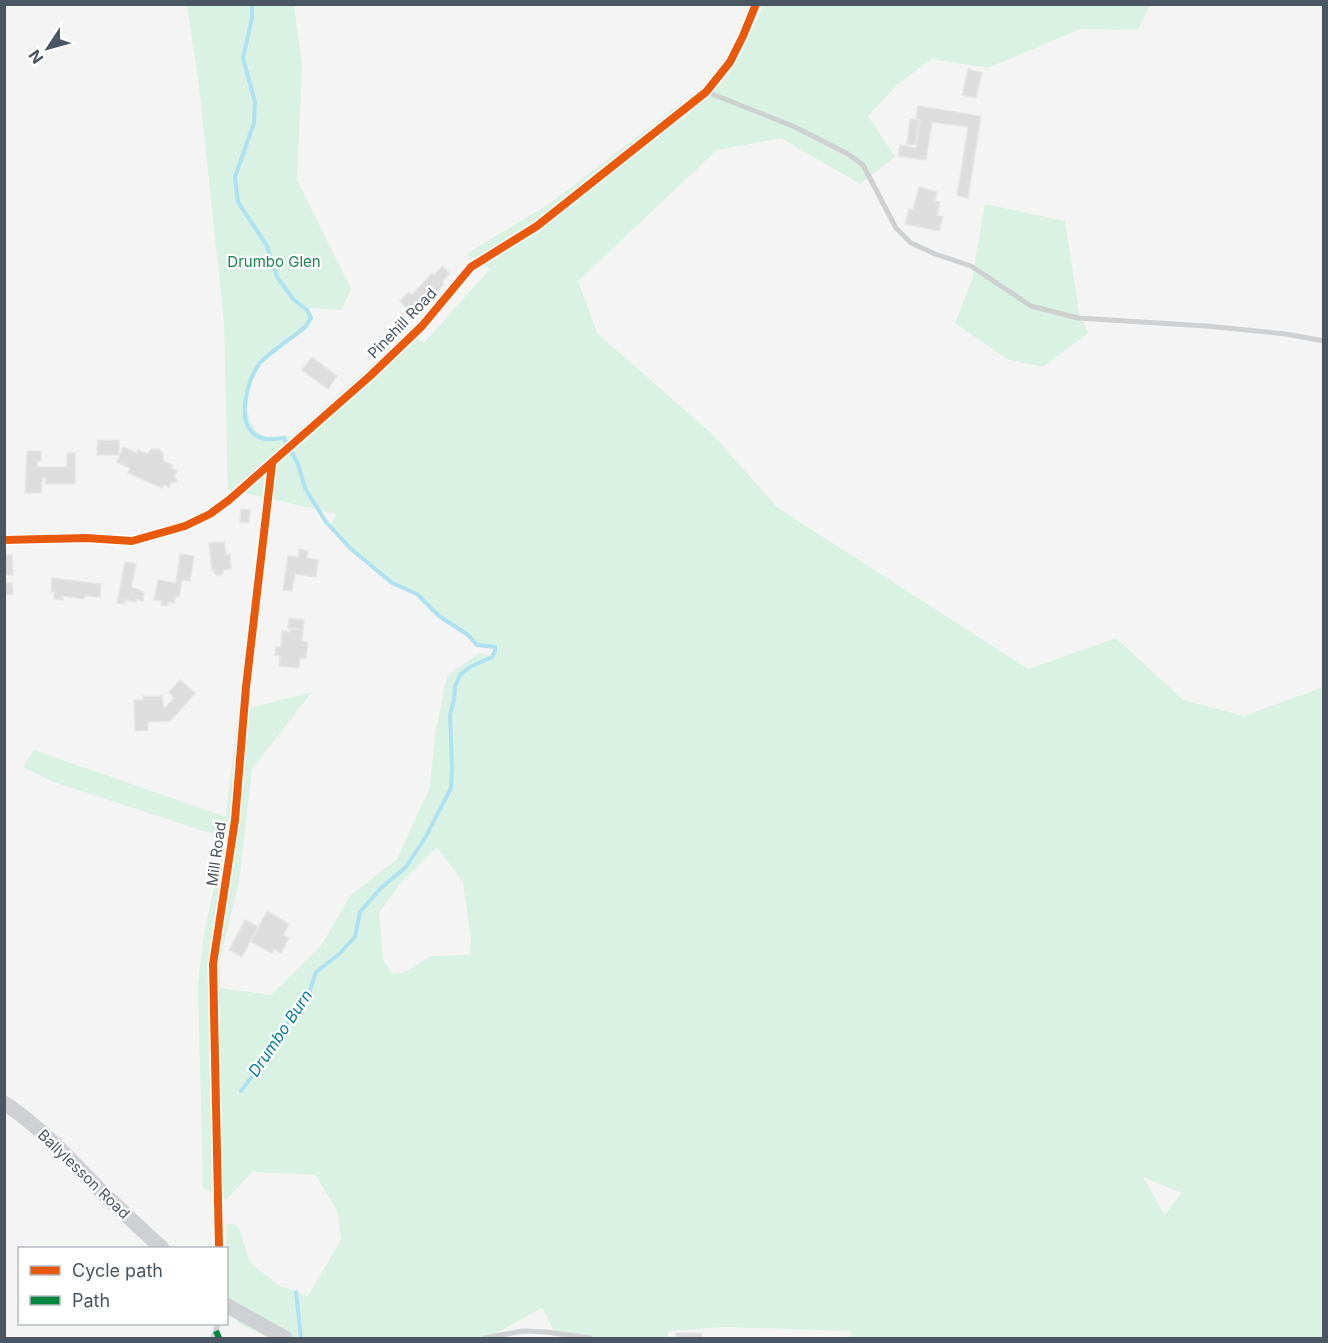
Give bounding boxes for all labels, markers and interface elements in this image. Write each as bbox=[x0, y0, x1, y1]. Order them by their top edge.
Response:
north arrow bbox=[18, 18, 78, 78]
text: N bbox=[24, 46, 48, 68]
park label: Drumbo Glen bbox=[227, 252, 321, 271]
street label: Pinehill Road bbox=[364, 284, 440, 362]
street label: Mill Road bbox=[202, 821, 230, 887]
water label: Drumbo Burn bbox=[244, 986, 316, 1080]
street label: Ballylesson Road bbox=[34, 1125, 134, 1223]
legend bbox=[18, 1247, 228, 1325]
text: Cycle path bbox=[72, 1260, 163, 1281]
text: Path bbox=[72, 1290, 110, 1311]

